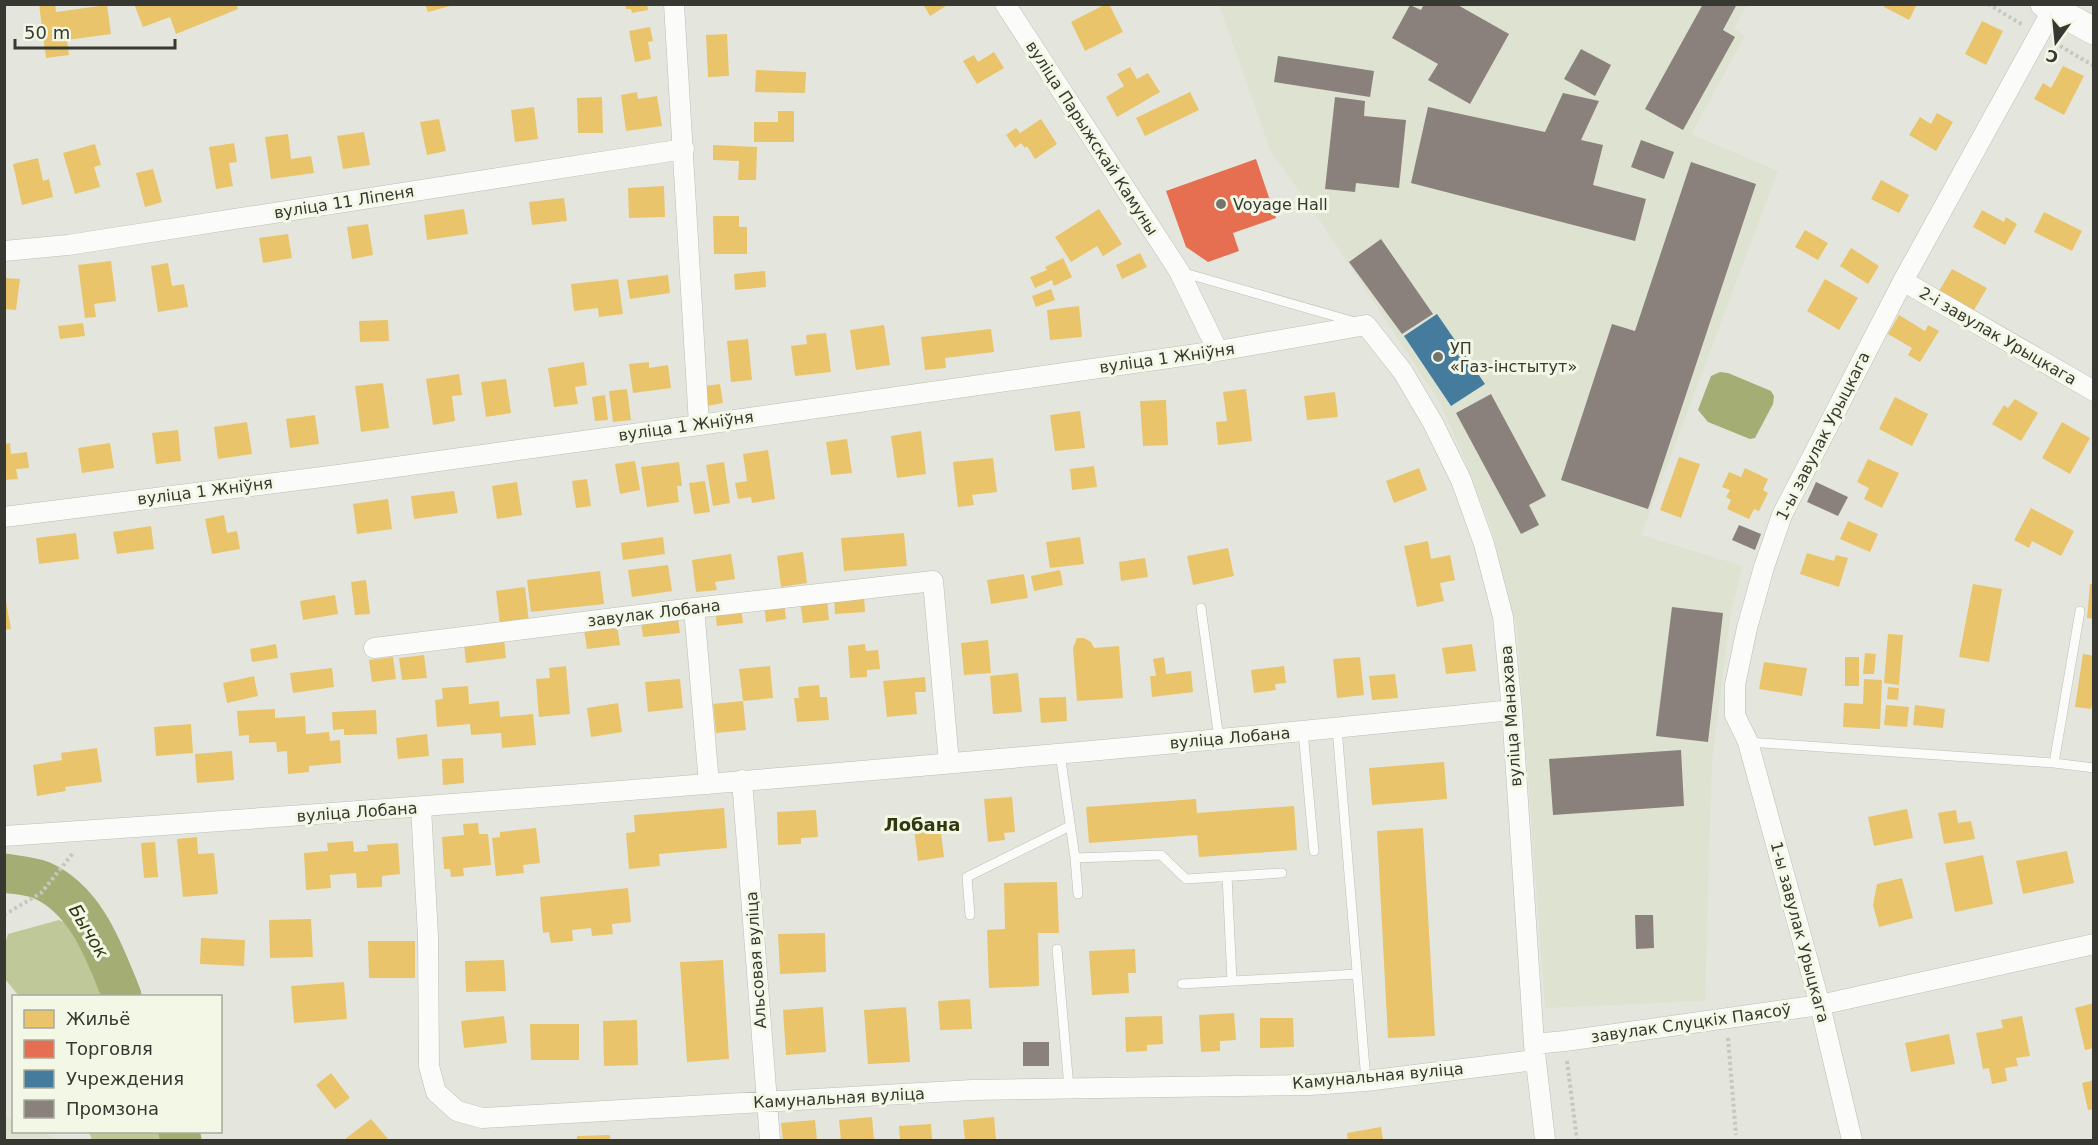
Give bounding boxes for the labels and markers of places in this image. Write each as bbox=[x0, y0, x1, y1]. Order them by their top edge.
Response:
place label: Voyage Hall bbox=[1233, 195, 1328, 214]
marker: Voyage Hall bbox=[1214, 197, 1228, 211]
place label: УП «Газ-інстытут» bbox=[1450, 339, 1577, 376]
marker: УП «Газ-інстытут» bbox=[1431, 350, 1445, 364]

